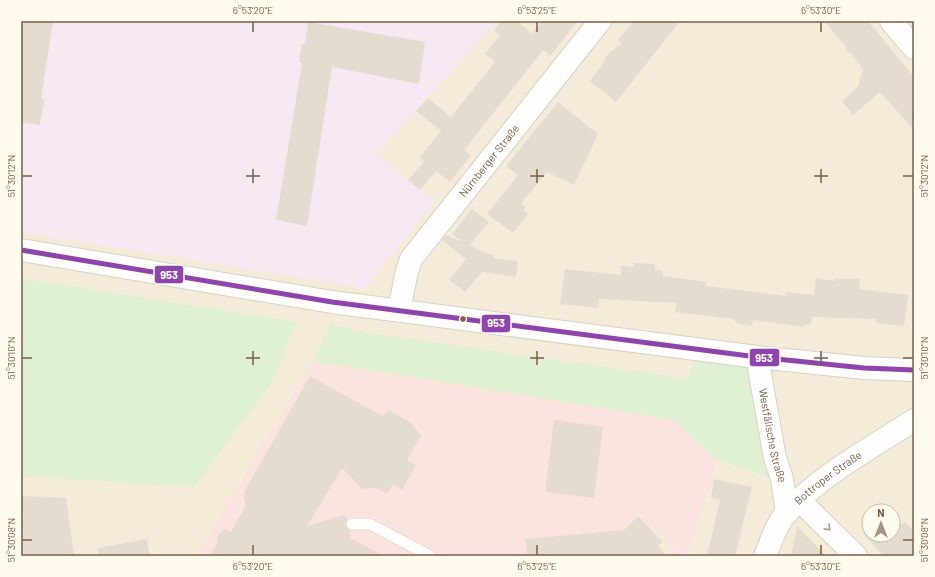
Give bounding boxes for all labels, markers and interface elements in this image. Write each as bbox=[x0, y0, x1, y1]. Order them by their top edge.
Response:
text: 6°53'20"E bbox=[233, 4, 273, 16]
text: 6°53'25"E bbox=[517, 4, 557, 16]
text: 6°53'30"E bbox=[801, 4, 841, 16]
street label: Nürnberger Straße bbox=[456, 121, 522, 199]
text: 51°30'12"N bbox=[5, 155, 17, 197]
text: 51°30'12"N bbox=[918, 155, 930, 197]
line badge: 953 bbox=[154, 265, 184, 284]
text: 953 bbox=[160, 268, 178, 281]
unlabelled marker bbox=[458, 314, 468, 324]
line badge: 953 bbox=[481, 314, 511, 333]
text: 953 bbox=[487, 316, 505, 329]
text: 51°30'10"N bbox=[5, 337, 17, 379]
text: 51°30'10"N bbox=[918, 337, 930, 379]
line badge: 953 bbox=[749, 348, 780, 367]
text: 953 bbox=[755, 351, 773, 364]
street label: Westfälische Straße bbox=[757, 387, 789, 483]
street label: Bottroper Straße bbox=[791, 448, 864, 507]
north arrow bbox=[861, 503, 901, 543]
text: N bbox=[877, 506, 885, 519]
text: 51°30'08"N bbox=[5, 518, 17, 562]
text: 51°30'08"N bbox=[918, 518, 930, 562]
one-way arrow bbox=[823, 523, 831, 531]
text: 6°53'20"E bbox=[233, 560, 273, 572]
text: 6°53'25"E bbox=[517, 560, 557, 572]
text: 6°53'30"E bbox=[801, 560, 841, 572]

